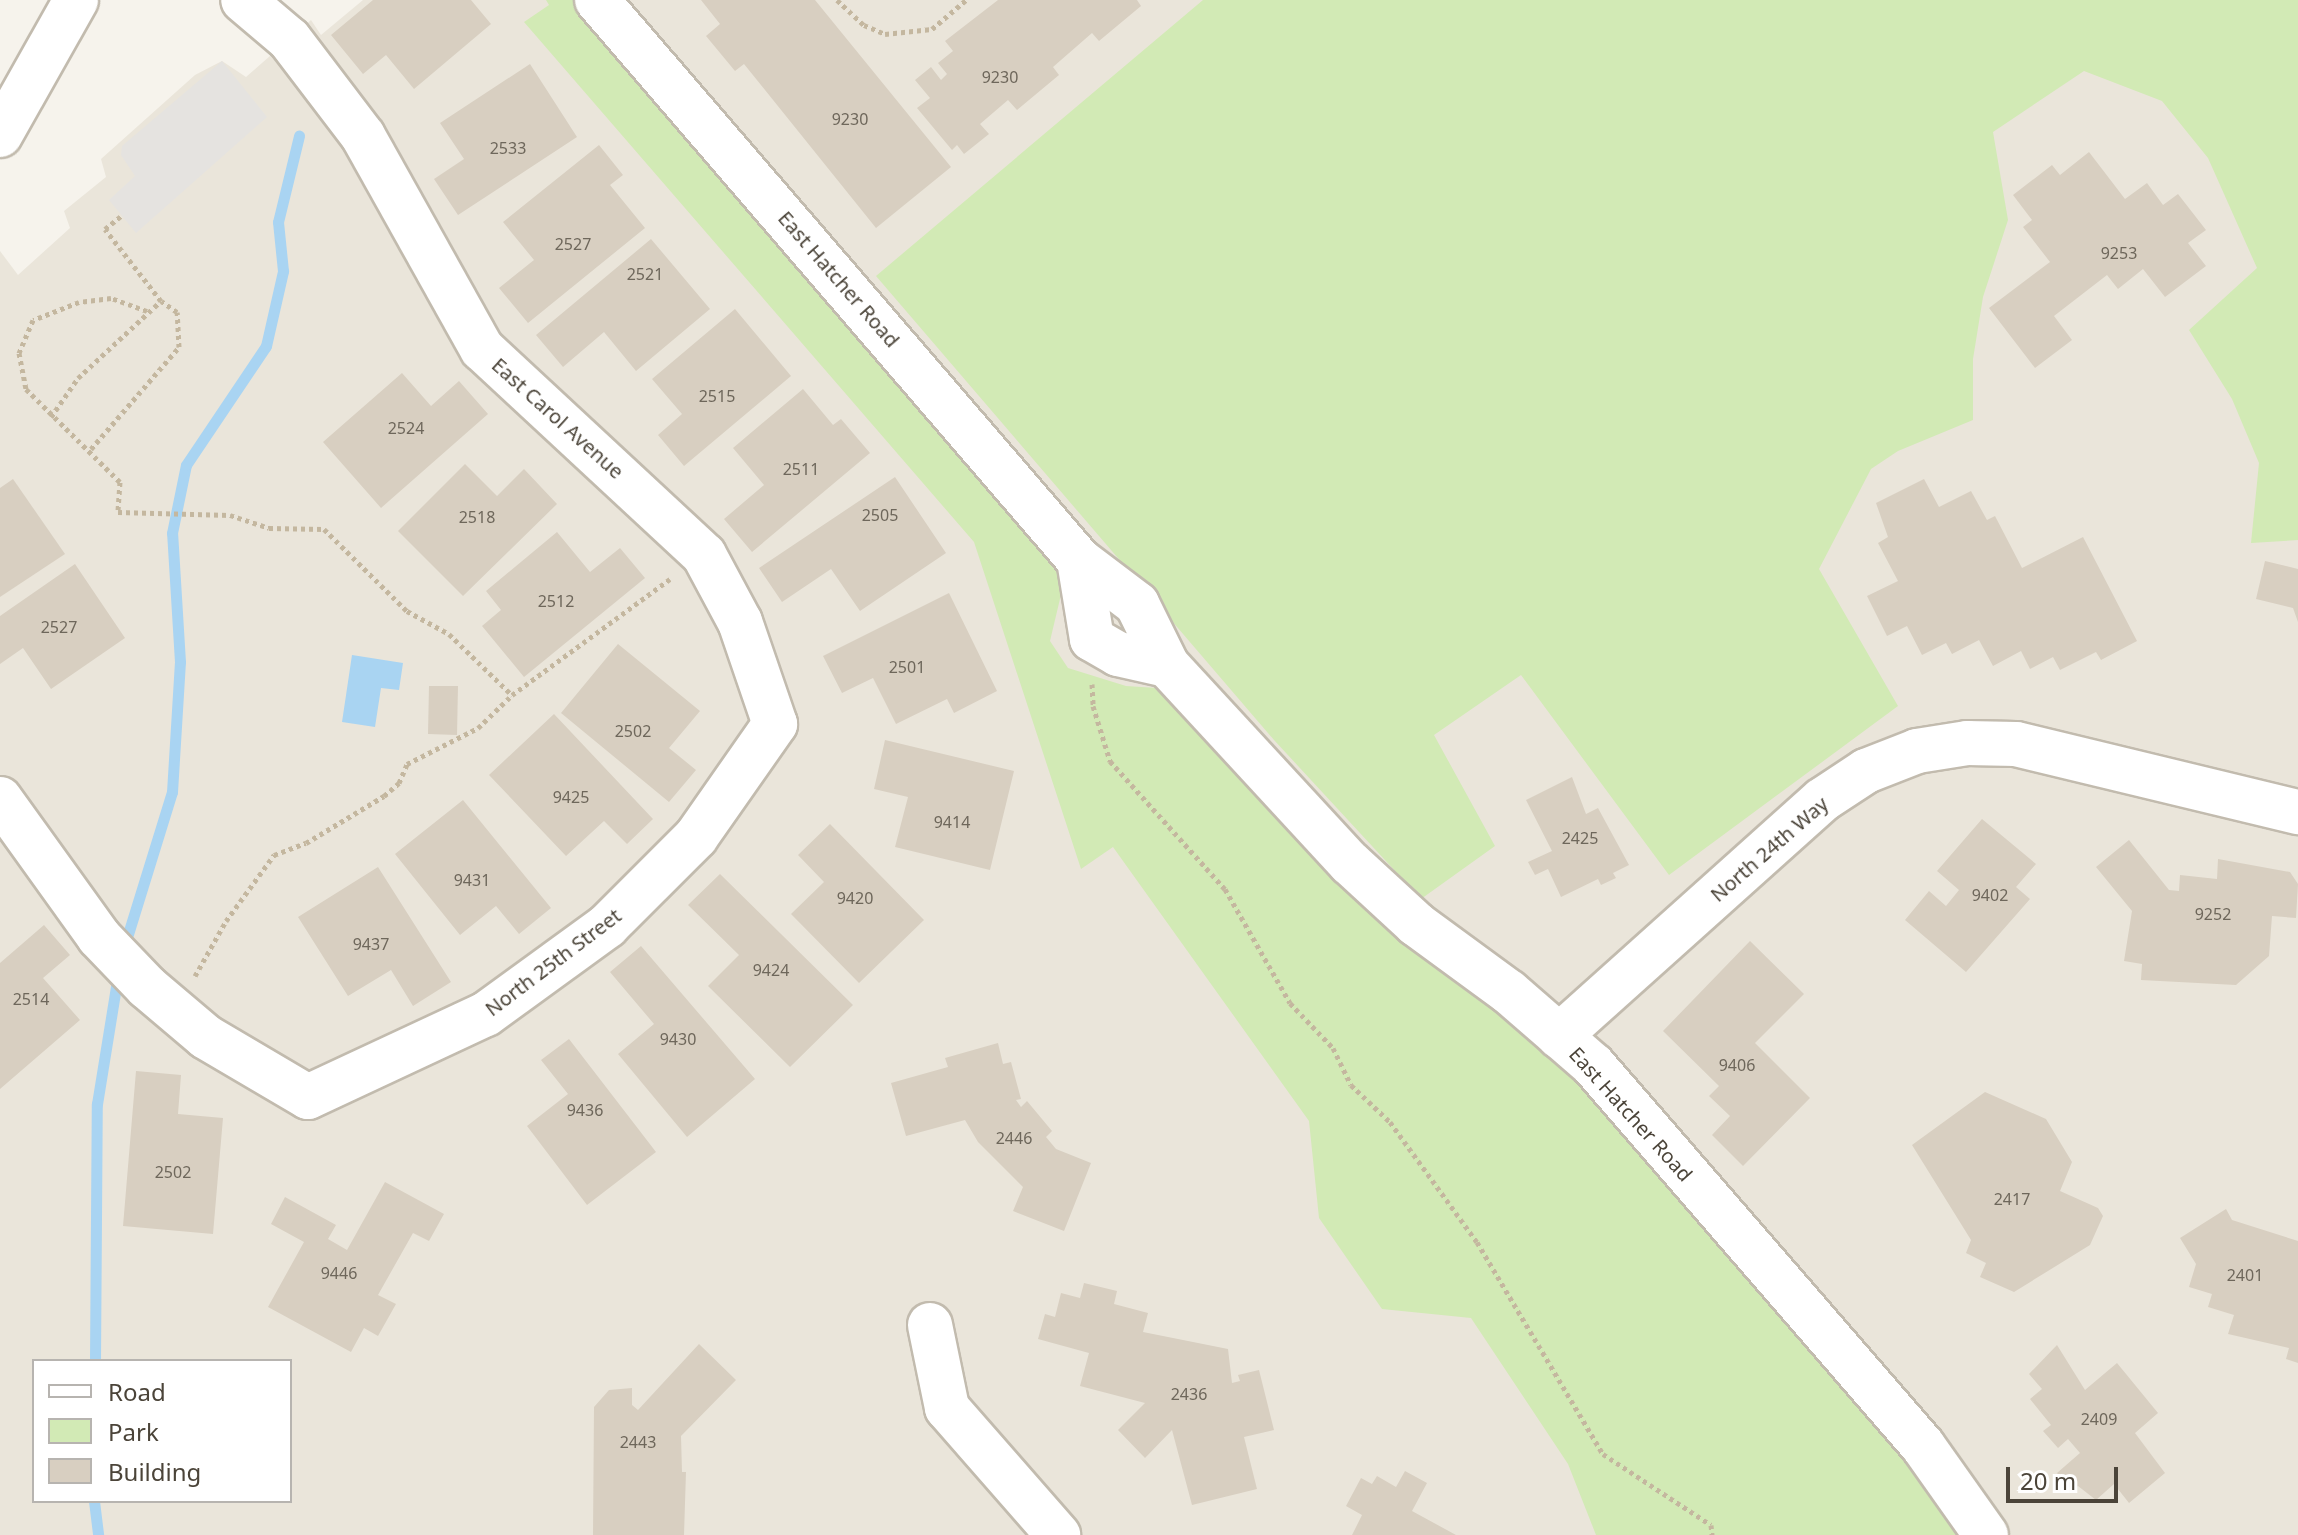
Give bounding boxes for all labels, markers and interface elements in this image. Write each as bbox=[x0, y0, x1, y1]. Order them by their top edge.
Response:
house number: 9230 bbox=[982, 67, 1018, 87]
house number: 9230 bbox=[832, 109, 868, 129]
house number: 2533 bbox=[490, 138, 526, 158]
street label: East Hatcher Road bbox=[773, 206, 905, 352]
house number: 2527 bbox=[555, 234, 591, 254]
house number: 9253 bbox=[2101, 243, 2137, 263]
house number: 2521 bbox=[627, 264, 663, 284]
street label: East Carol Avenue bbox=[487, 353, 629, 483]
house number: 2515 bbox=[699, 386, 735, 406]
house number: 2524 bbox=[388, 418, 424, 438]
house number: 2511 bbox=[783, 459, 819, 479]
house number: 2505 bbox=[862, 505, 898, 525]
house number: 2518 bbox=[459, 507, 495, 527]
house number: 2512 bbox=[538, 591, 574, 611]
house number: 2527 bbox=[41, 617, 77, 637]
house number: 2501 bbox=[889, 657, 925, 677]
house number: 2502 bbox=[615, 721, 651, 741]
house number: 9425 bbox=[553, 787, 589, 807]
street label: North 24th Way bbox=[1705, 792, 1833, 906]
house number: 9414 bbox=[934, 812, 970, 832]
house number: 2425 bbox=[1562, 828, 1598, 848]
house number: 9431 bbox=[454, 870, 490, 890]
house number: 9402 bbox=[1972, 885, 2008, 905]
house number: 9420 bbox=[837, 888, 873, 908]
street label: North 25th Street bbox=[480, 903, 626, 1021]
house number: 9252 bbox=[2195, 904, 2231, 924]
house number: 9437 bbox=[353, 934, 389, 954]
house number: 9424 bbox=[753, 960, 789, 980]
house number: 2514 bbox=[13, 989, 49, 1009]
house number: 9430 bbox=[660, 1029, 696, 1049]
street label: East Hatcher Road bbox=[1564, 1042, 1698, 1186]
house number: 9406 bbox=[1719, 1055, 1755, 1075]
house number: 9436 bbox=[567, 1100, 603, 1120]
house number: 2446 bbox=[996, 1128, 1032, 1148]
house number: 2502 bbox=[155, 1162, 191, 1182]
house number: 2417 bbox=[1994, 1189, 2030, 1209]
house number: 9446 bbox=[321, 1263, 357, 1283]
house number: 2401 bbox=[2227, 1265, 2263, 1285]
legend bbox=[32, 1359, 292, 1503]
text: Road bbox=[108, 1375, 166, 1408]
house number: 2436 bbox=[1171, 1384, 1207, 1404]
house number: 2409 bbox=[2081, 1409, 2117, 1429]
text: Park bbox=[108, 1415, 159, 1448]
house number: 2443 bbox=[620, 1432, 656, 1452]
scale bar bbox=[2010, 1451, 2122, 1501]
text: Building bbox=[108, 1455, 201, 1488]
text: 20 m bbox=[2020, 1464, 2076, 1497]

